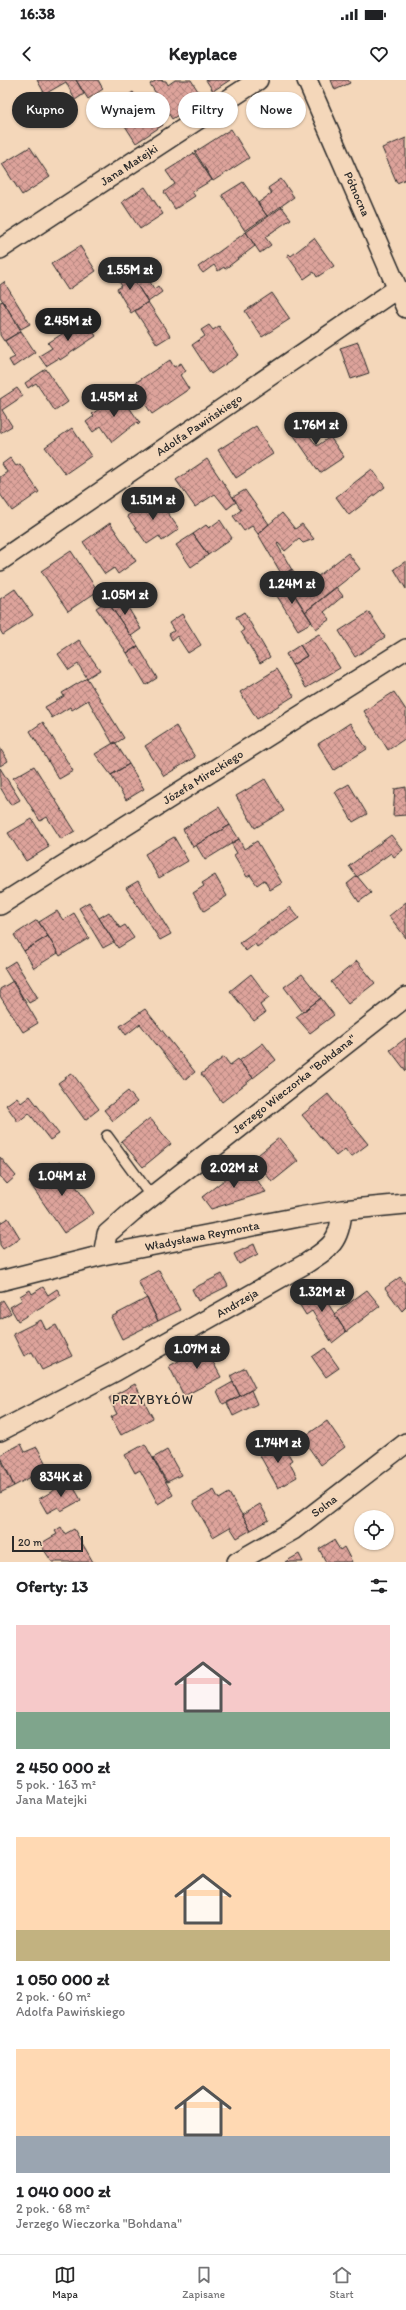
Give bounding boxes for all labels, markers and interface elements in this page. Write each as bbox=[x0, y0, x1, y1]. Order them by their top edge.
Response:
text: 16:38 bbox=[20, 5, 55, 23]
icon: back bbox=[16, 43, 38, 65]
text: Keyplace bbox=[169, 43, 237, 65]
icon: heart bbox=[368, 43, 390, 65]
chip: Kupno bbox=[12, 92, 78, 128]
chip: Wynajem bbox=[86, 92, 170, 128]
chip: Filtry bbox=[178, 92, 238, 128]
chip: Nowe bbox=[246, 92, 306, 128]
street label: Jana Matejki bbox=[98, 141, 160, 189]
street label: Północna bbox=[341, 170, 373, 218]
pin: 1.55M zł bbox=[89, 257, 171, 291]
text: 1.55M zł bbox=[107, 262, 153, 277]
pin: 2.45M zł bbox=[27, 308, 109, 342]
text: 2.45M zł bbox=[44, 313, 92, 328]
pin: 1.45M zł bbox=[73, 384, 155, 418]
text: 1.45M zł bbox=[91, 389, 137, 404]
street label: Adolfa Pawińskiego bbox=[153, 391, 245, 459]
pin: 1.76M zł bbox=[275, 412, 357, 446]
text: 1.76M zł bbox=[293, 417, 339, 432]
pin: 1.51M zł bbox=[112, 487, 194, 521]
text: 1.51M zł bbox=[131, 492, 175, 507]
pin: 1.24M zł bbox=[251, 571, 333, 605]
text: 1.24M zł bbox=[269, 576, 315, 591]
pin: 1.05M zł bbox=[84, 582, 166, 616]
text: 1.05M zł bbox=[102, 587, 148, 602]
street label: Józefa Mireckiego bbox=[160, 747, 246, 807]
street label: Jerzego Wieczorka "Bohdana" bbox=[229, 1031, 359, 1137]
pin: 2.02M zł bbox=[193, 1155, 275, 1189]
text: 2.02M zł bbox=[210, 1160, 258, 1175]
pin: 1.04M zł bbox=[21, 1163, 103, 1197]
text: 1.04M zł bbox=[38, 1168, 86, 1183]
street label: Władysława Reymonta bbox=[144, 1218, 261, 1254]
pin: 1.32M zł bbox=[281, 1279, 363, 1313]
text: 1.32M zł bbox=[299, 1284, 345, 1299]
street label: Andrzeja bbox=[214, 1285, 260, 1321]
pin: 1.07M zł bbox=[156, 1336, 238, 1370]
text: 1.07M zł bbox=[174, 1341, 220, 1356]
district label: PRZYBYŁÓW bbox=[112, 1392, 194, 1407]
pin: 1.74M zł bbox=[237, 1430, 319, 1464]
text: 1.74M zł bbox=[255, 1435, 301, 1450]
pin: 834K zł bbox=[24, 1464, 98, 1498]
text: 834K zł bbox=[39, 1469, 83, 1484]
street label: Solna bbox=[308, 1492, 340, 1520]
map controls bbox=[354, 1510, 394, 1550]
button: locate bbox=[354, 1510, 394, 1550]
scale bar bbox=[12, 1534, 83, 1553]
text: 20 m bbox=[18, 1536, 42, 1549]
icon: filters bbox=[368, 1575, 390, 1597]
text: Oferty: 13 bbox=[16, 1576, 88, 1596]
icon: home bbox=[167, 1651, 239, 1723]
text: 2 450 000 zł bbox=[16, 1757, 110, 1777]
text: 5 pok. · 163 m² bbox=[16, 1777, 96, 1792]
text: Jana Matejki bbox=[16, 1792, 87, 1807]
icon: home bbox=[167, 1863, 239, 1935]
text: 1 050 000 zł bbox=[16, 1969, 109, 1989]
text: 2 pok. · 60 m² bbox=[16, 1989, 91, 2004]
text: Adolfa Pawińskiego bbox=[16, 2004, 125, 2019]
icon: home bbox=[167, 2075, 239, 2147]
text: 1 040 000 zł bbox=[16, 2181, 111, 2201]
text: 2 pok. · 68 m² bbox=[16, 2201, 90, 2216]
text: Jerzego Wieczorka "Bohdana" bbox=[16, 2216, 182, 2231]
tab: Mapa bbox=[52, 2264, 78, 2301]
tab: Zapisane bbox=[182, 2264, 225, 2301]
tab: Start bbox=[329, 2264, 354, 2301]

